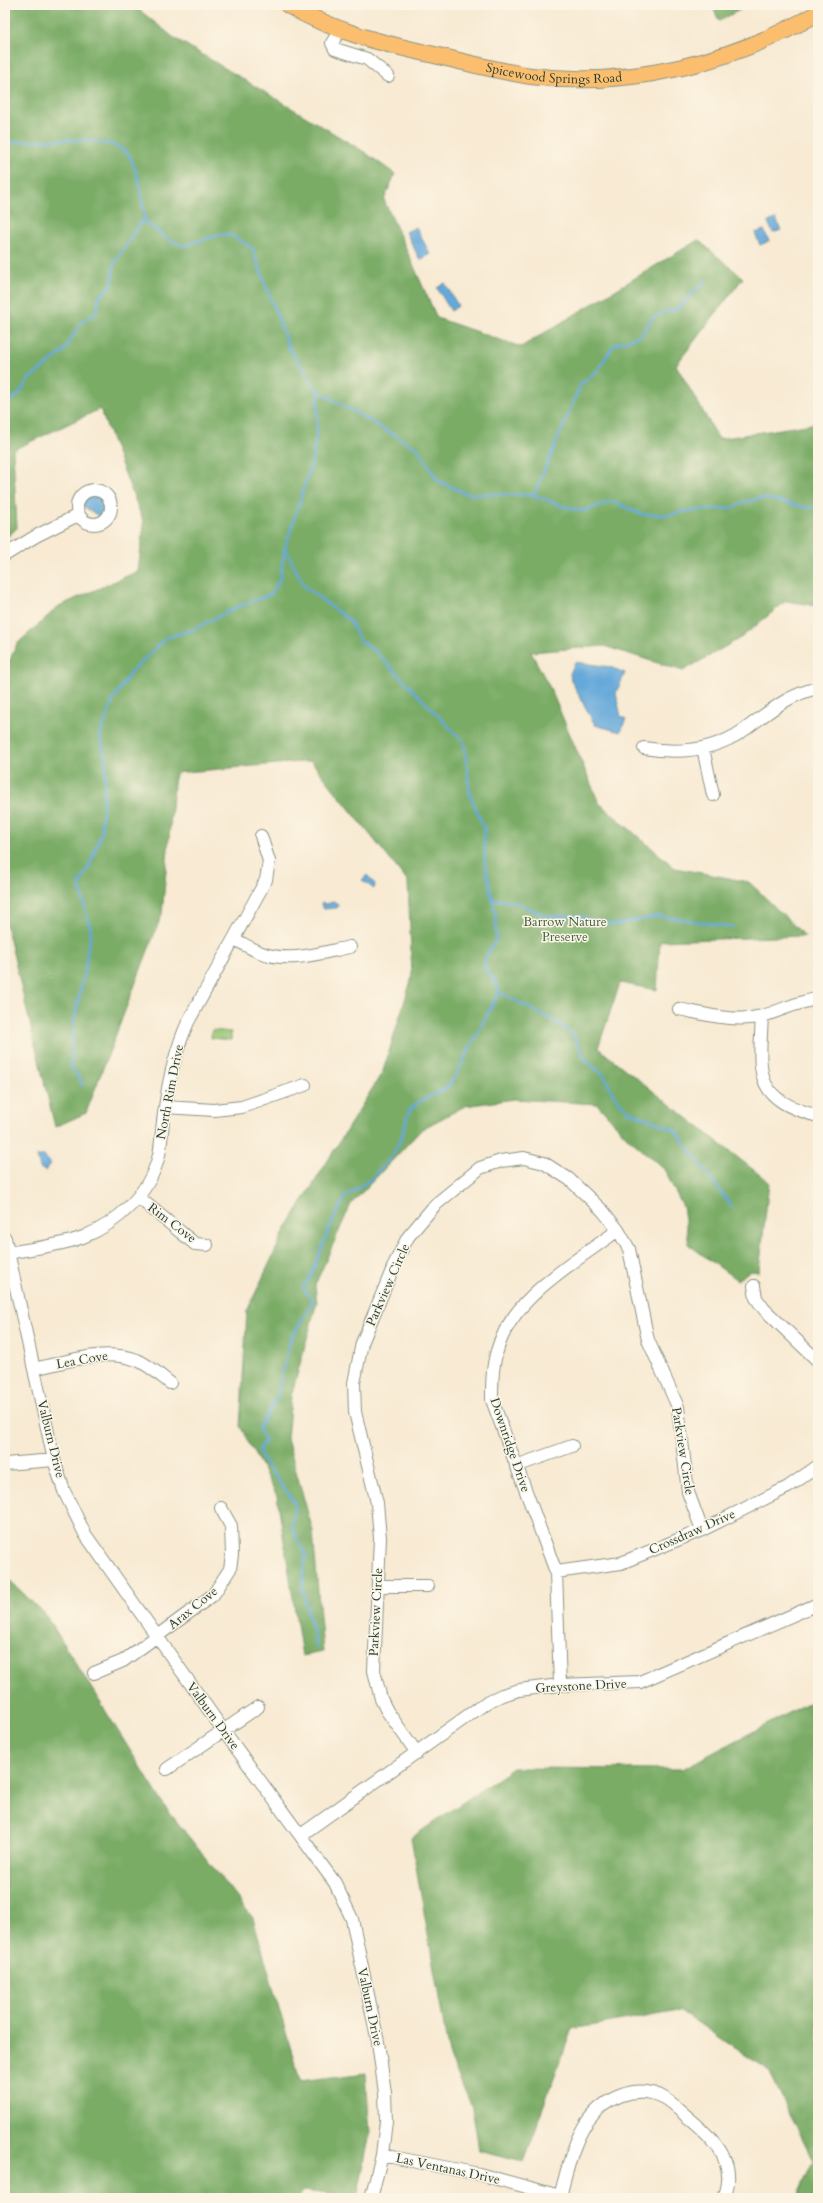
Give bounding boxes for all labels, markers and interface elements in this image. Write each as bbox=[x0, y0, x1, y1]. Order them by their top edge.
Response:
street label: Spicewood Springs Road bbox=[484, 59, 623, 88]
park label: Barrow Nature Preserve bbox=[523, 913, 607, 946]
street label: North Rim Drive bbox=[152, 1043, 188, 1141]
street label: Rim Cove bbox=[144, 1199, 200, 1247]
street label: Parkview Circle bbox=[362, 1241, 414, 1329]
street label: Lea Cove bbox=[55, 1347, 109, 1373]
street label: Downridge Drive bbox=[485, 1395, 535, 1495]
street label: Valburn Drive bbox=[33, 1398, 69, 1480]
street label: Parkview Circle bbox=[667, 1406, 699, 1496]
street label: Crossdraw Drive bbox=[646, 1505, 738, 1559]
street label: Parkview Circle bbox=[365, 1567, 387, 1657]
street label: Arax Cove bbox=[164, 1582, 222, 1634]
street label: Greystone Drive bbox=[535, 1675, 627, 1697]
street label: Valburn Drive bbox=[182, 1678, 244, 1754]
street label: Valburn Drive bbox=[353, 1966, 387, 2048]
street label: Las Ventanas Drive bbox=[394, 2149, 502, 2189]

